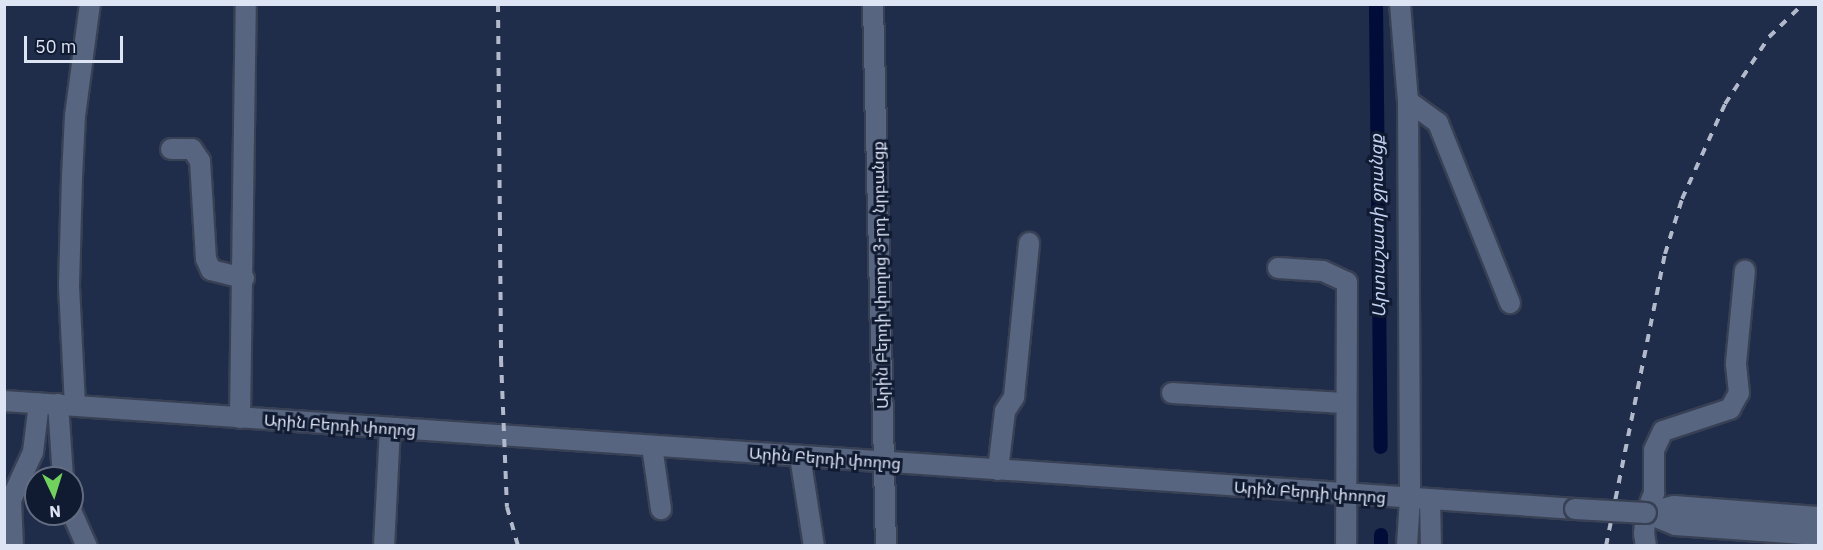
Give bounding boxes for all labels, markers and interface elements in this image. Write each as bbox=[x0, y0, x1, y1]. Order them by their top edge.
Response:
scale bar bbox=[27, 24, 126, 62]
text: 50 m bbox=[35, 35, 77, 58]
water label: Արտաշատի ջրանցք bbox=[1366, 134, 1390, 318]
street label: Արին Բերդի փողոց 3-րդ նրբանցք bbox=[868, 141, 892, 409]
street label: Արին Բերդի փողոց bbox=[263, 410, 417, 440]
street label: Արին Բերդի փողոց bbox=[748, 443, 902, 473]
north arrow bbox=[24, 466, 84, 526]
street label: Արին Բերդի փողոց bbox=[1233, 477, 1387, 507]
text: N bbox=[49, 502, 62, 522]

